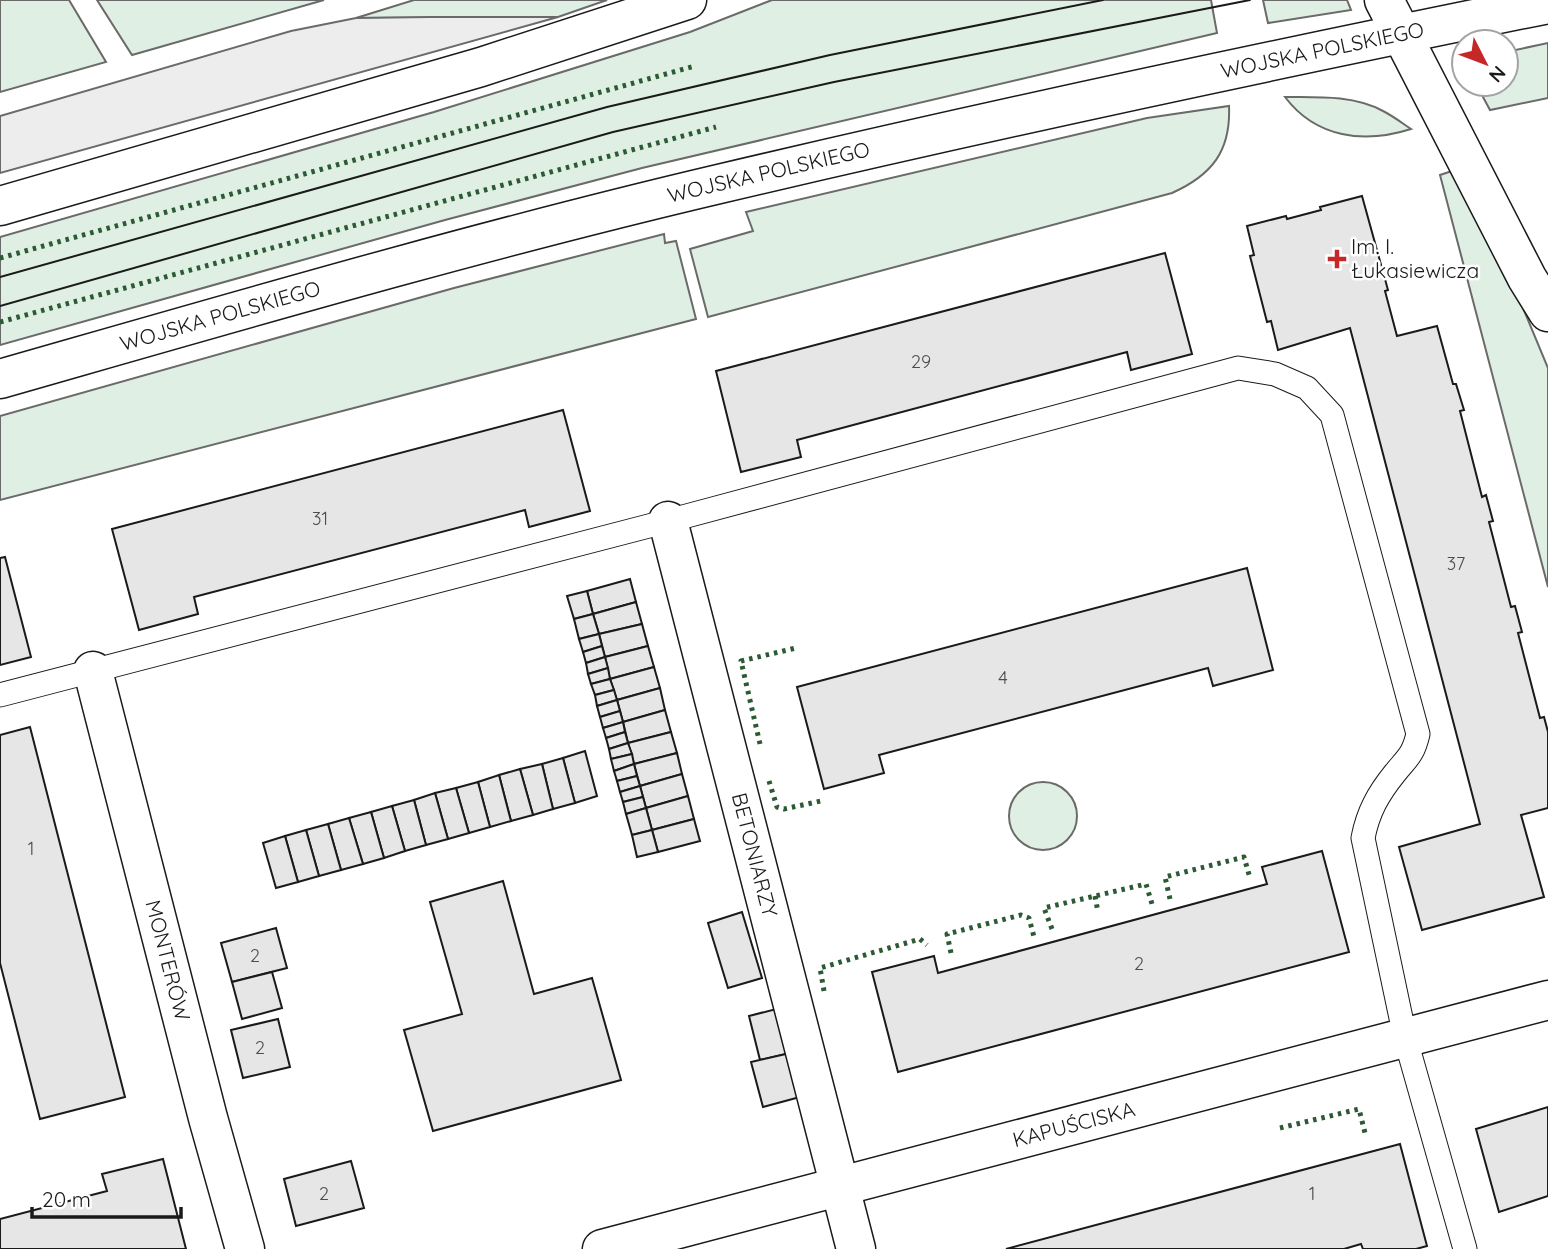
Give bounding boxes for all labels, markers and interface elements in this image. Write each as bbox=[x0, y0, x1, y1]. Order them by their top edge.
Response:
street label: WOJSKA POLSKIEGO bbox=[1218, 16, 1426, 83]
north arrow bbox=[1450, 28, 1520, 98]
text: N bbox=[1484, 61, 1511, 88]
street label: WOJSKA POLSKIEGO bbox=[665, 135, 872, 208]
place label: Im. I. Łukasiewicza bbox=[1351, 233, 1479, 283]
marker: Im. I. Łukasiewicza bbox=[1329, 251, 1345, 267]
street label: WOJSKA POLSKIEGO bbox=[117, 275, 323, 356]
house number: 29 bbox=[911, 350, 931, 373]
house number: 31 bbox=[312, 507, 328, 530]
house number: 37 bbox=[1447, 552, 1465, 575]
house number: 4 bbox=[998, 666, 1008, 689]
street label: BETONIARZY bbox=[727, 790, 784, 920]
house number: 1 bbox=[28, 837, 34, 860]
street label: MONTERÓW bbox=[140, 897, 196, 1024]
house number: 2 bbox=[250, 944, 260, 967]
house number: 2 bbox=[1134, 952, 1144, 975]
house number: 2 bbox=[255, 1036, 265, 1059]
street label: KAPUŚCISKA bbox=[1010, 1095, 1138, 1152]
scale bar bbox=[32, 1176, 180, 1220]
house number: 2 bbox=[319, 1182, 329, 1205]
house number: 1 bbox=[1309, 1182, 1315, 1205]
text: 20 m bbox=[42, 1186, 91, 1212]

